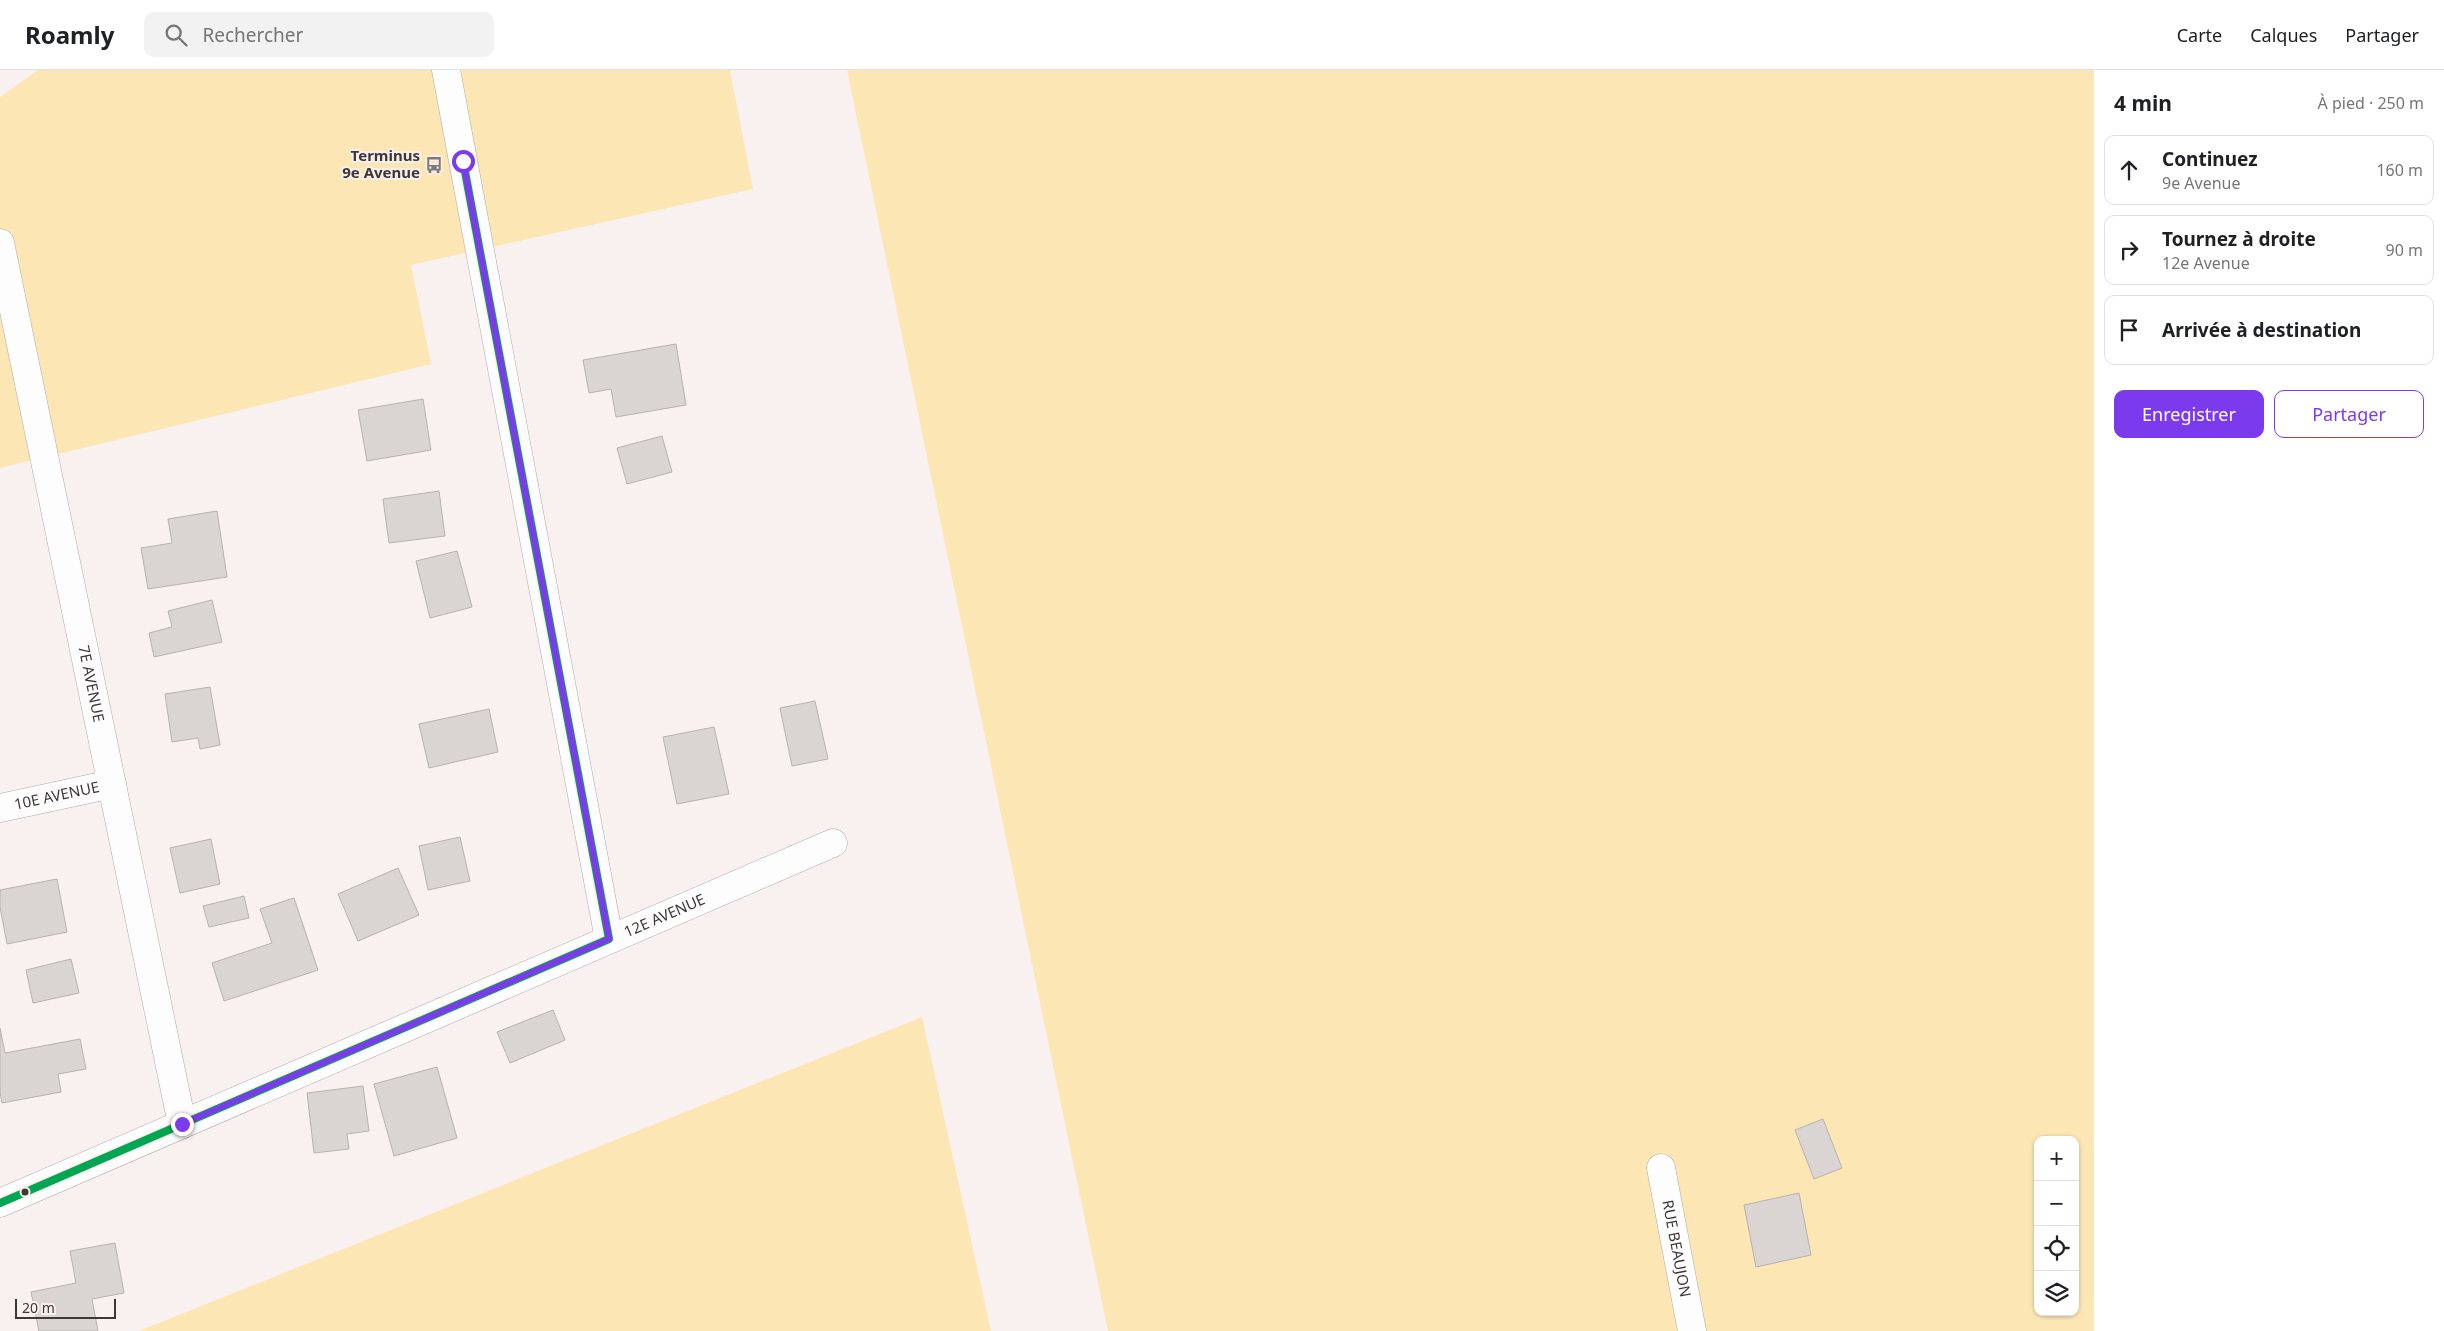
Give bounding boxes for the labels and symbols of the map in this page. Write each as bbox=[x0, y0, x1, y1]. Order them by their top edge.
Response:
place label: Terminus 9e Avenue bbox=[342, 145, 420, 182]
route start bbox=[452, 150, 475, 173]
bus stop icon: Terminus 9e Avenue bbox=[424, 155, 444, 175]
street label: 7E AVENUE bbox=[74, 643, 110, 724]
street label: 10E AVENUE bbox=[12, 776, 101, 814]
street label: 12E AVENUE bbox=[621, 889, 708, 941]
route end bbox=[171, 1113, 194, 1136]
unlabelled marker bbox=[20, 1187, 30, 1197]
street label: RUE BEAUJON bbox=[1658, 1198, 1696, 1299]
scale bar bbox=[15, 1296, 116, 1319]

